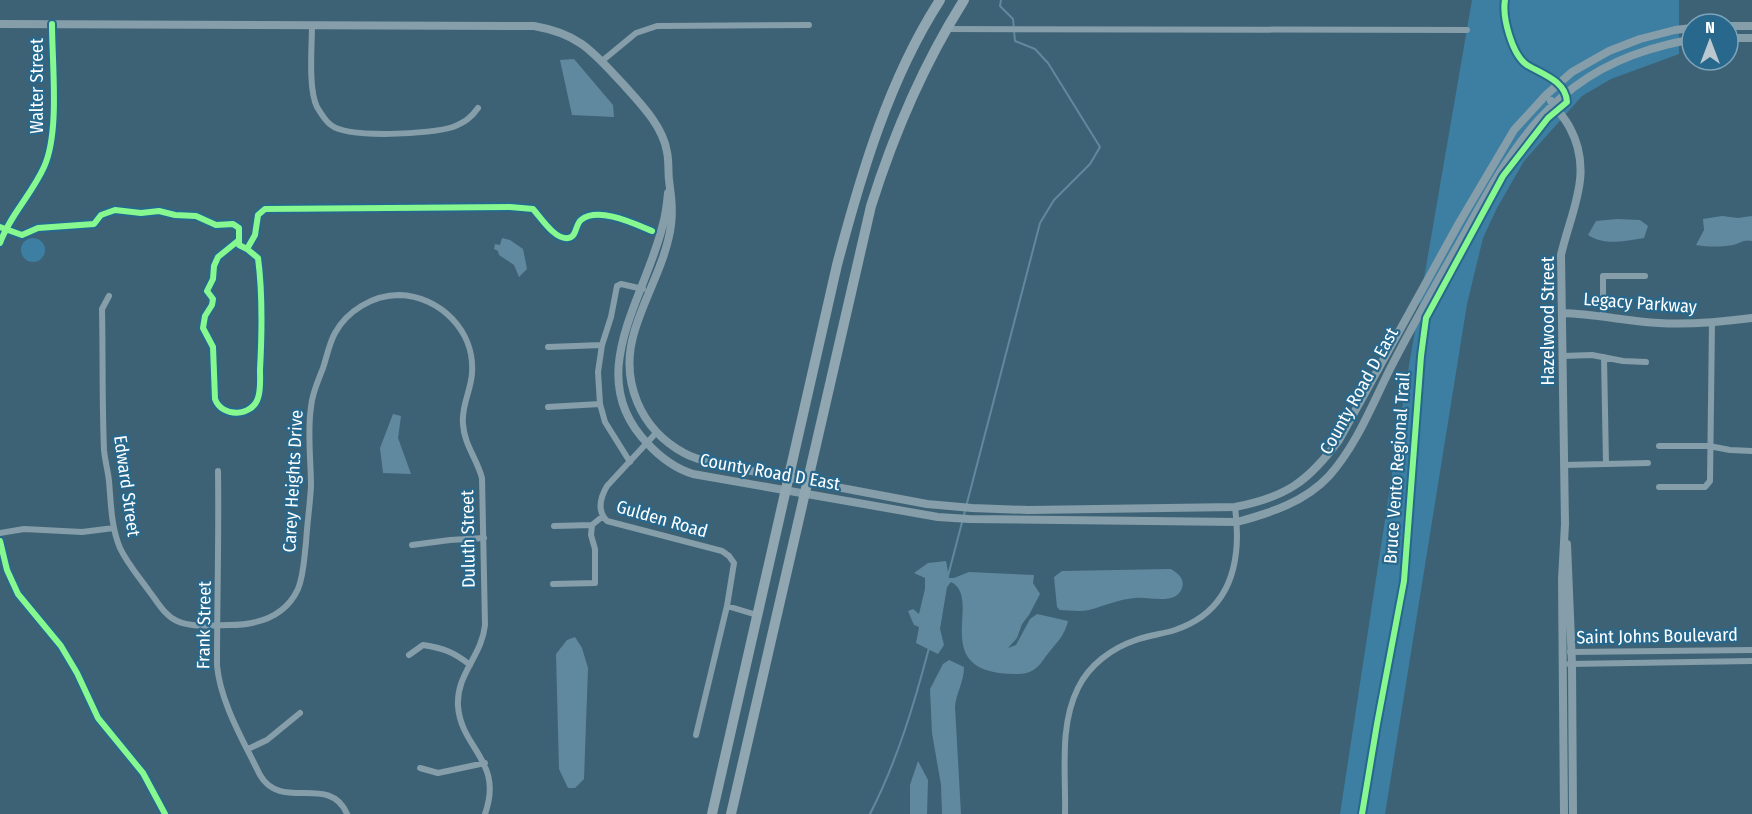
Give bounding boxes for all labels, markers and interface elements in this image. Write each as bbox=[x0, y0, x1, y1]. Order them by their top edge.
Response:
north arrow bbox=[1680, 12, 1740, 72]
text: N bbox=[1705, 18, 1715, 37]
street label: Walter Street bbox=[26, 38, 48, 134]
street label: Hazelwood Street bbox=[1537, 256, 1559, 386]
street label: Legacy Parkway bbox=[1583, 288, 1697, 318]
street label: County Road D East bbox=[1315, 323, 1403, 458]
street label: Bruce Vento Regional Trail bbox=[1379, 371, 1415, 565]
street label: Carey Heights Drive bbox=[278, 409, 308, 553]
street label: Edward Street bbox=[109, 434, 145, 538]
street label: County Road D East bbox=[698, 449, 842, 495]
street label: Duluth Street bbox=[456, 490, 480, 588]
street label: Gulden Road bbox=[614, 495, 710, 543]
street label: Frank Street bbox=[192, 581, 216, 669]
street label: Saint Johns Boulevard bbox=[1576, 624, 1738, 648]

